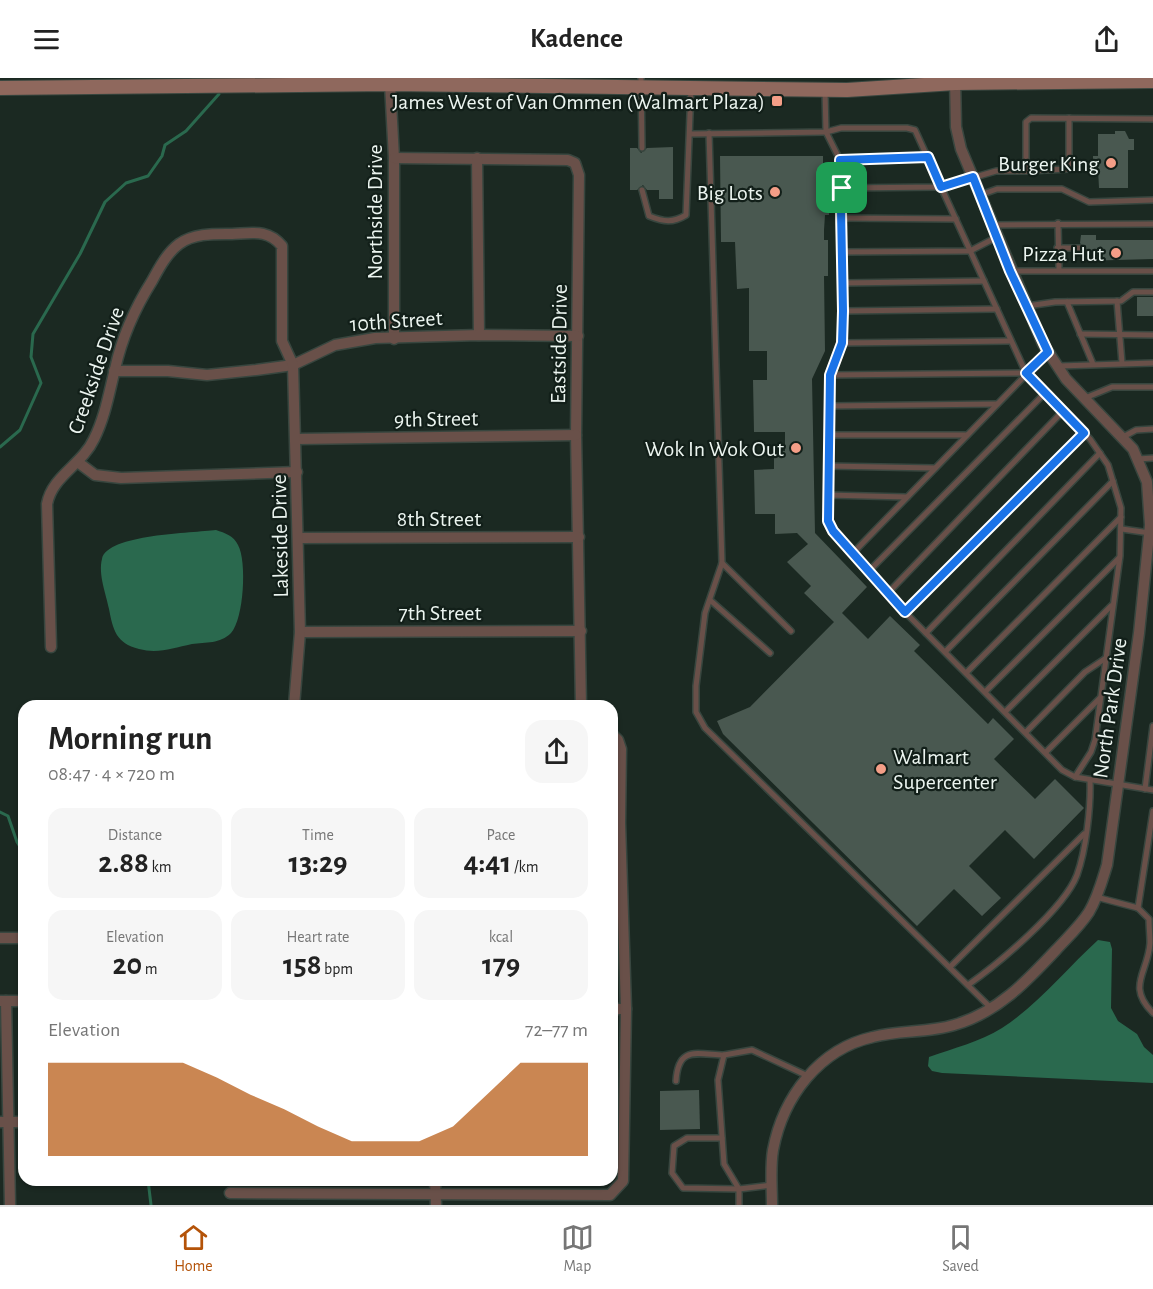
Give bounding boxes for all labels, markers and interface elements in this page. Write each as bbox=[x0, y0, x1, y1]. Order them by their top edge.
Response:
icon: menu bbox=[30, 23, 63, 56]
icon: share bbox=[1090, 23, 1123, 56]
text: Kadence bbox=[530, 25, 623, 52]
place label: James West of Van Ommen (Walmart Plaza) bbox=[392, 91, 765, 113]
marker: James West of Van Ommen (Walmart Plaza) bbox=[770, 94, 784, 108]
street label: Northside Drive bbox=[364, 144, 386, 280]
place label: Burger King bbox=[998, 153, 1099, 175]
marker: Burger King bbox=[1104, 156, 1118, 170]
pin bbox=[816, 162, 867, 213]
icon: arrive bbox=[825, 171, 858, 204]
place label: Big Lots bbox=[697, 182, 763, 204]
marker: Big Lots bbox=[768, 185, 782, 199]
place label: Pizza Hut bbox=[1022, 243, 1104, 265]
marker: Pizza Hut bbox=[1109, 246, 1123, 260]
street label: Eastside Drive bbox=[547, 284, 571, 404]
street label: Creekside Drive bbox=[64, 304, 128, 437]
street label: 10th Street bbox=[349, 307, 443, 335]
street label: 9th Street bbox=[394, 407, 478, 431]
place label: Wok In Wok Out bbox=[645, 438, 784, 460]
marker: Wok In Wok Out bbox=[789, 441, 803, 455]
street label: Lakeside Drive bbox=[268, 474, 292, 598]
street label: 8th Street bbox=[397, 508, 481, 530]
street label: 7th Street bbox=[398, 602, 482, 624]
street label: North Park Drive bbox=[1089, 636, 1131, 780]
button: share bbox=[525, 720, 588, 783]
text: Morning run bbox=[48, 723, 212, 756]
place label: Walmart Supercenter bbox=[893, 746, 997, 793]
marker: Walmart Supercenter bbox=[874, 762, 888, 776]
text: 08:47 · 4 × 720 m bbox=[48, 764, 175, 784]
text: Distance bbox=[108, 827, 162, 843]
text: Time bbox=[302, 827, 334, 843]
text: Pace bbox=[487, 827, 515, 843]
text: 2.88 bbox=[98, 848, 149, 878]
text: 13:29 bbox=[288, 848, 348, 878]
text: 4:41 bbox=[463, 848, 511, 878]
text: km bbox=[149, 859, 172, 875]
text: /km bbox=[511, 859, 539, 875]
text: Elevation bbox=[106, 929, 164, 945]
text: Heart rate bbox=[287, 929, 349, 945]
text: kcal bbox=[489, 929, 513, 945]
text: 20 bbox=[112, 950, 142, 980]
text: 158 bbox=[283, 950, 321, 980]
text: 179 bbox=[482, 950, 520, 980]
text: m bbox=[142, 961, 158, 977]
text: bpm bbox=[321, 961, 353, 977]
text: Elevation bbox=[48, 1020, 120, 1040]
text: 72–77 m bbox=[525, 1020, 588, 1040]
tab: Home bbox=[174, 1221, 213, 1276]
tab: Map bbox=[561, 1221, 594, 1276]
tab: Saved bbox=[942, 1221, 979, 1276]

